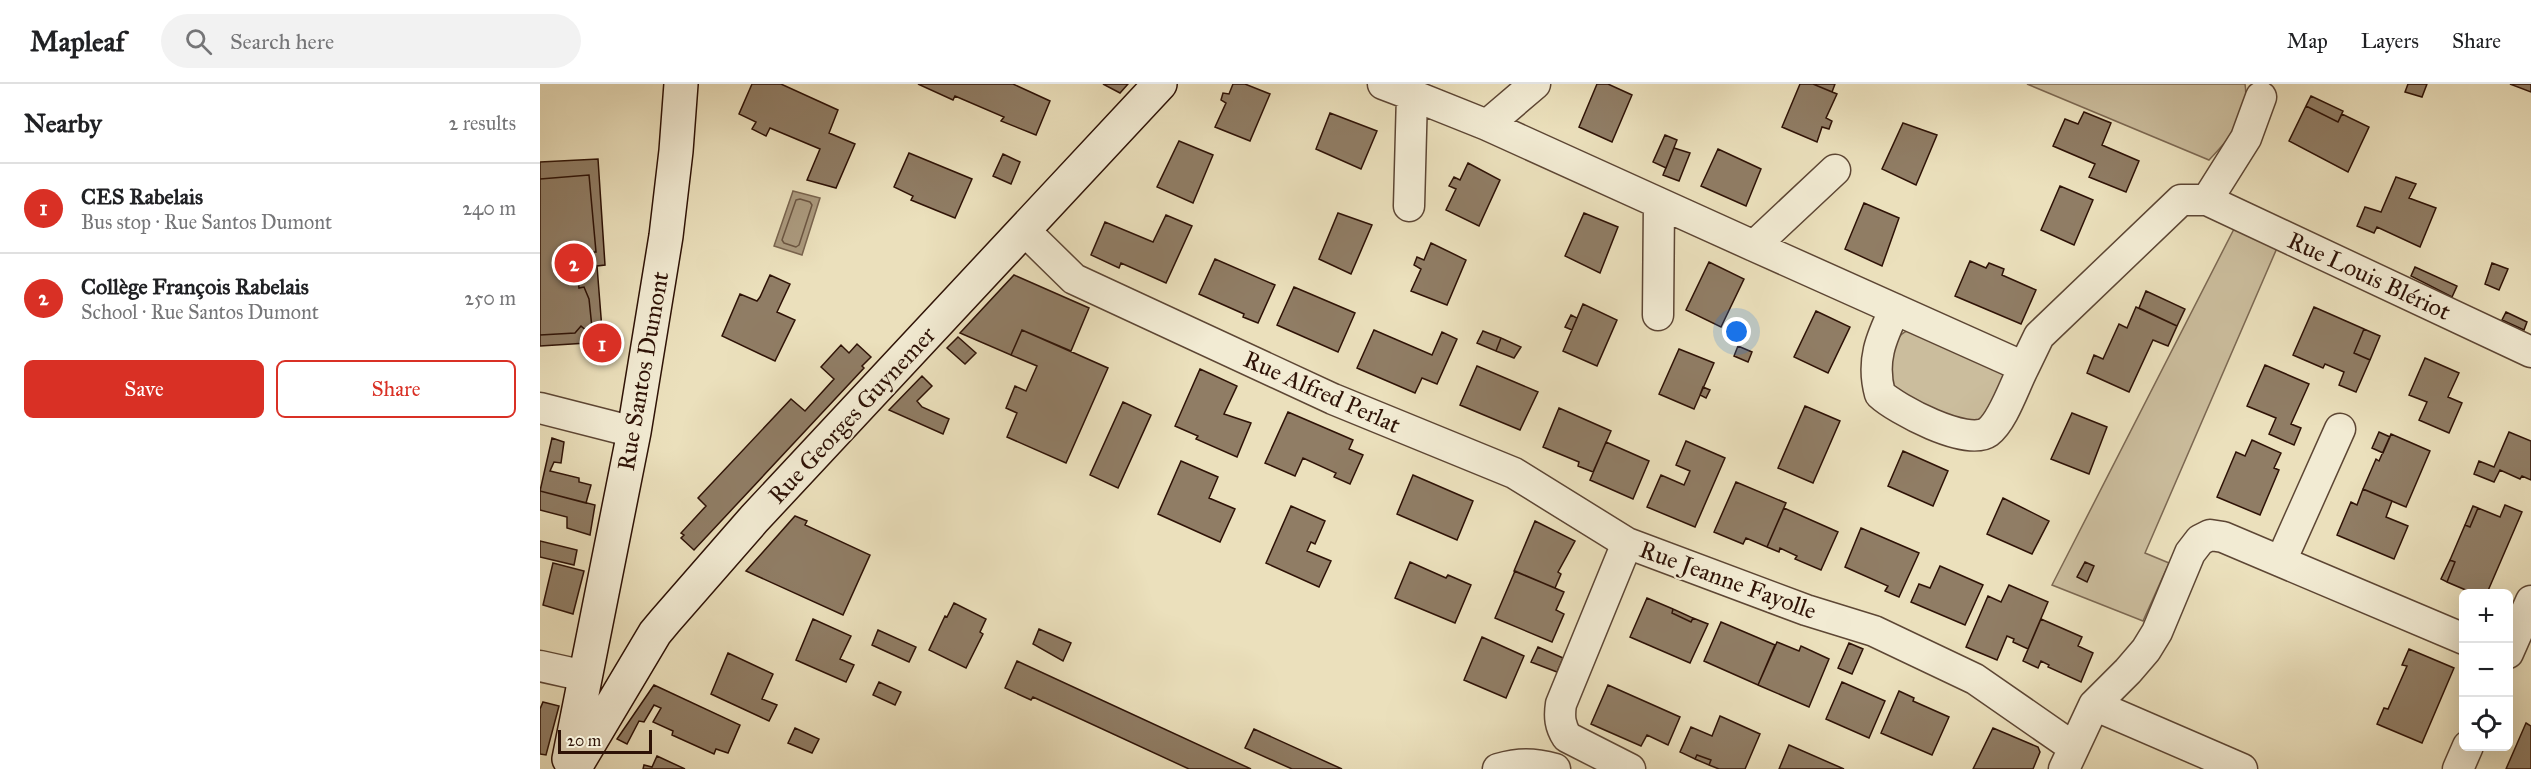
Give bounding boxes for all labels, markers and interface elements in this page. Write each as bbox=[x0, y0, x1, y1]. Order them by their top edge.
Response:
search box bbox=[161, 14, 581, 68]
text: Mapleaf bbox=[30, 24, 125, 59]
icon: search bbox=[182, 25, 215, 58]
text: Search here bbox=[230, 28, 334, 55]
text: Map bbox=[2287, 28, 2328, 54]
text: Layers bbox=[2361, 28, 2419, 54]
text: Share bbox=[2452, 28, 2501, 54]
text: Nearby bbox=[24, 107, 102, 139]
text: 2 results bbox=[448, 111, 516, 135]
text: CES Rabelais bbox=[81, 183, 203, 210]
text: 1 bbox=[40, 196, 47, 220]
text: 240 m bbox=[462, 196, 516, 220]
text: Bus stop · Rue Santos Dumont bbox=[81, 210, 332, 234]
street label: Rue Louis Blériot bbox=[2283, 225, 2456, 327]
pin: 2 bbox=[555, 240, 594, 285]
street label: Rue Santos Dumont bbox=[611, 269, 675, 473]
text: Collège François Rabelais bbox=[81, 273, 309, 300]
text: 2 bbox=[39, 286, 48, 310]
text: 250 m bbox=[464, 286, 516, 310]
text: School · Rue Santos Dumont bbox=[81, 300, 319, 324]
your location bbox=[1722, 317, 1751, 346]
pin: 1 bbox=[582, 320, 622, 366]
street label: Rue Georges Guynemer bbox=[762, 320, 942, 510]
street label: Rue Alfred Perlat bbox=[1239, 344, 1406, 440]
button: Save bbox=[24, 360, 264, 418]
button: Share bbox=[276, 360, 516, 418]
street label: Rue Jeanne Fayolle bbox=[1635, 534, 1821, 626]
map controls bbox=[2459, 589, 2513, 751]
button: + bbox=[2459, 589, 2513, 643]
button: − bbox=[2459, 643, 2513, 697]
button: locate bbox=[2459, 697, 2513, 751]
scale bar bbox=[558, 727, 652, 754]
text: 20 m bbox=[567, 731, 601, 750]

